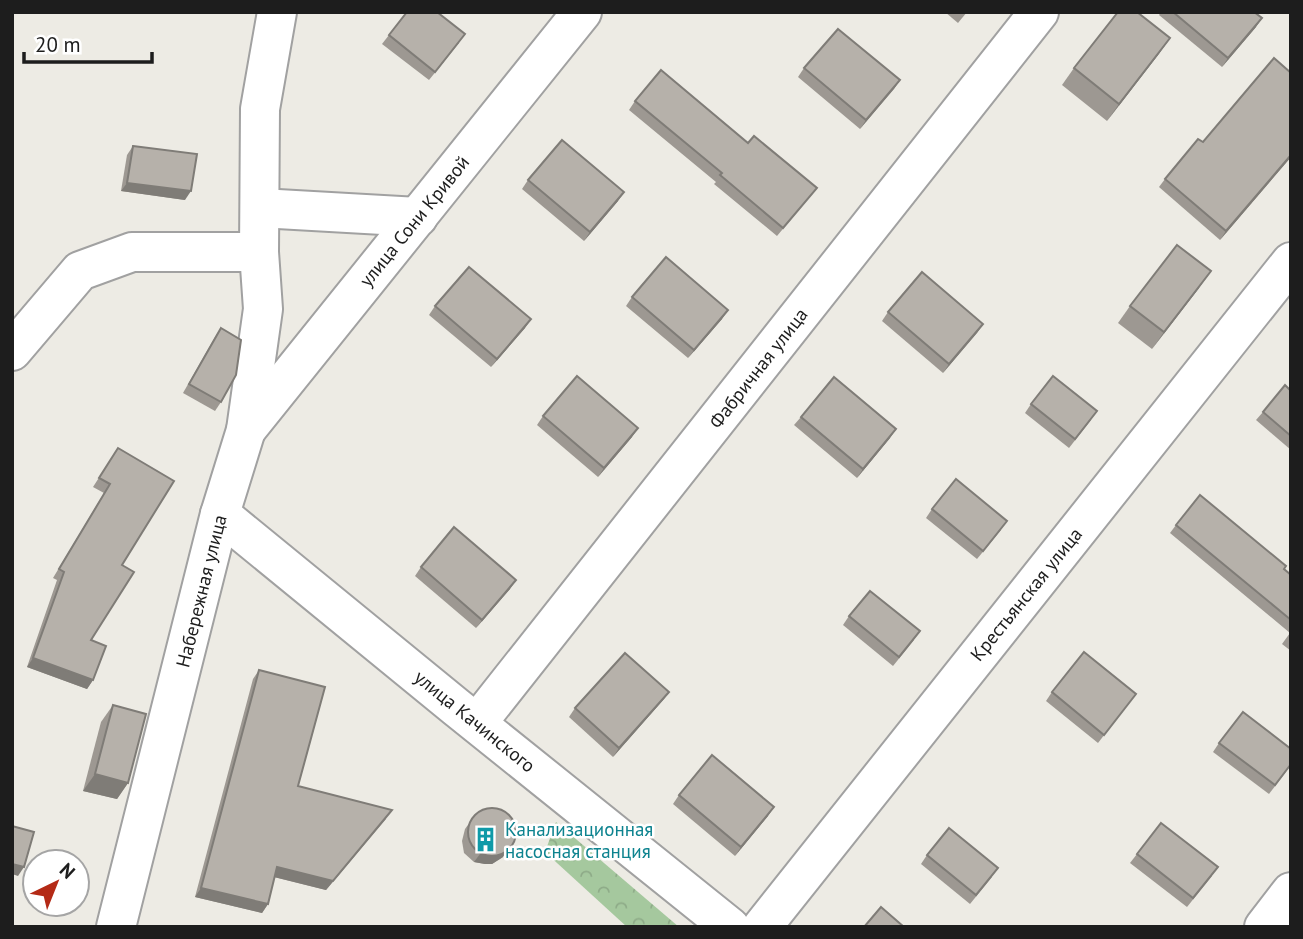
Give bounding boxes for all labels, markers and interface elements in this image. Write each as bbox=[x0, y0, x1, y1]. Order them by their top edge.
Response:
scale bar bbox=[24, 21, 152, 65]
text: 20 m bbox=[35, 31, 81, 58]
street label: улица Сони Кривой bbox=[354, 151, 474, 291]
street label: Фабричная улица bbox=[703, 303, 813, 433]
street label: Набережная улица bbox=[170, 512, 232, 670]
street label: Крестьянская улица bbox=[965, 522, 1087, 666]
street label: улица Качинского bbox=[410, 665, 540, 777]
place label: Канализационная насосная станция bbox=[505, 817, 653, 863]
building icon: Канализационная насосная станция bbox=[471, 826, 499, 854]
north arrow bbox=[21, 848, 91, 918]
text: N bbox=[55, 858, 80, 884]

